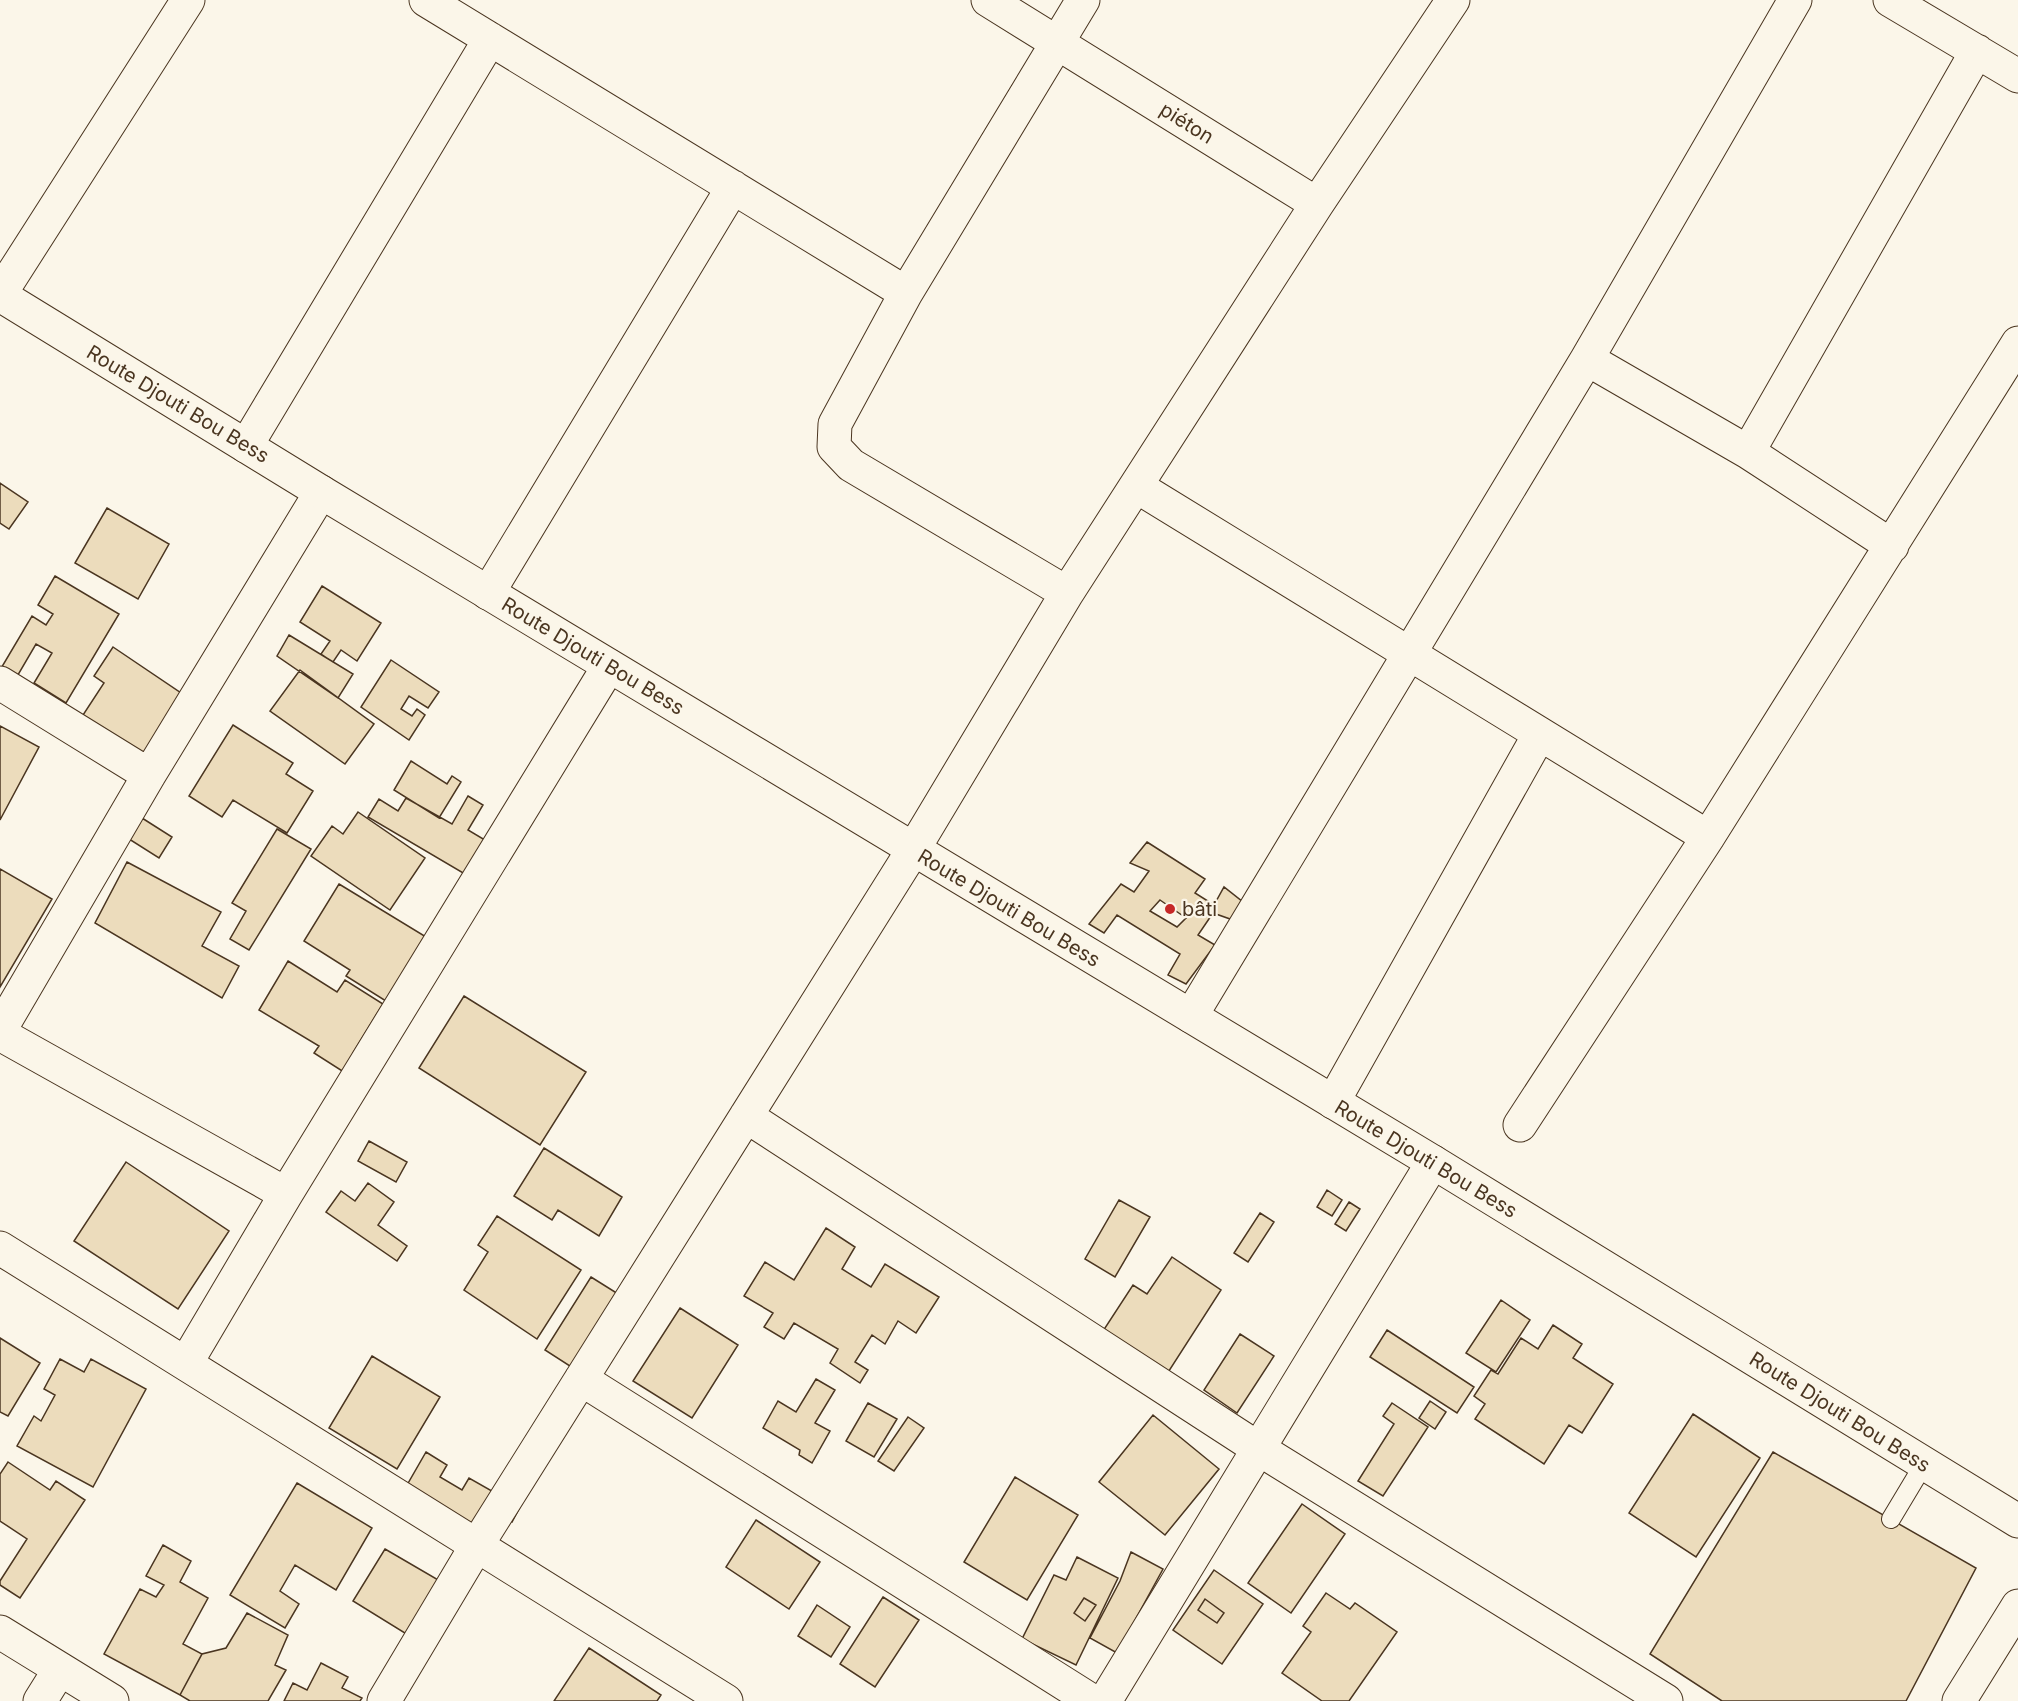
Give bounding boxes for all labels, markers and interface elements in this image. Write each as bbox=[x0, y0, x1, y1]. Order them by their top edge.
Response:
street label: piéton bbox=[1156, 97, 1218, 149]
street label: Route Djouti Bou Bess bbox=[82, 340, 274, 468]
street label: Route Djouti Bou Bess bbox=[497, 592, 689, 720]
street label: Route Djouti Bou Bess bbox=[913, 844, 1105, 972]
place label: bâti bbox=[1182, 897, 1217, 921]
marker: bâti bbox=[1163, 902, 1177, 916]
street label: Route Djouti Bou Bess bbox=[1330, 1095, 1522, 1223]
street label: Route Djouti Bou Bess bbox=[1745, 1347, 1935, 1477]

